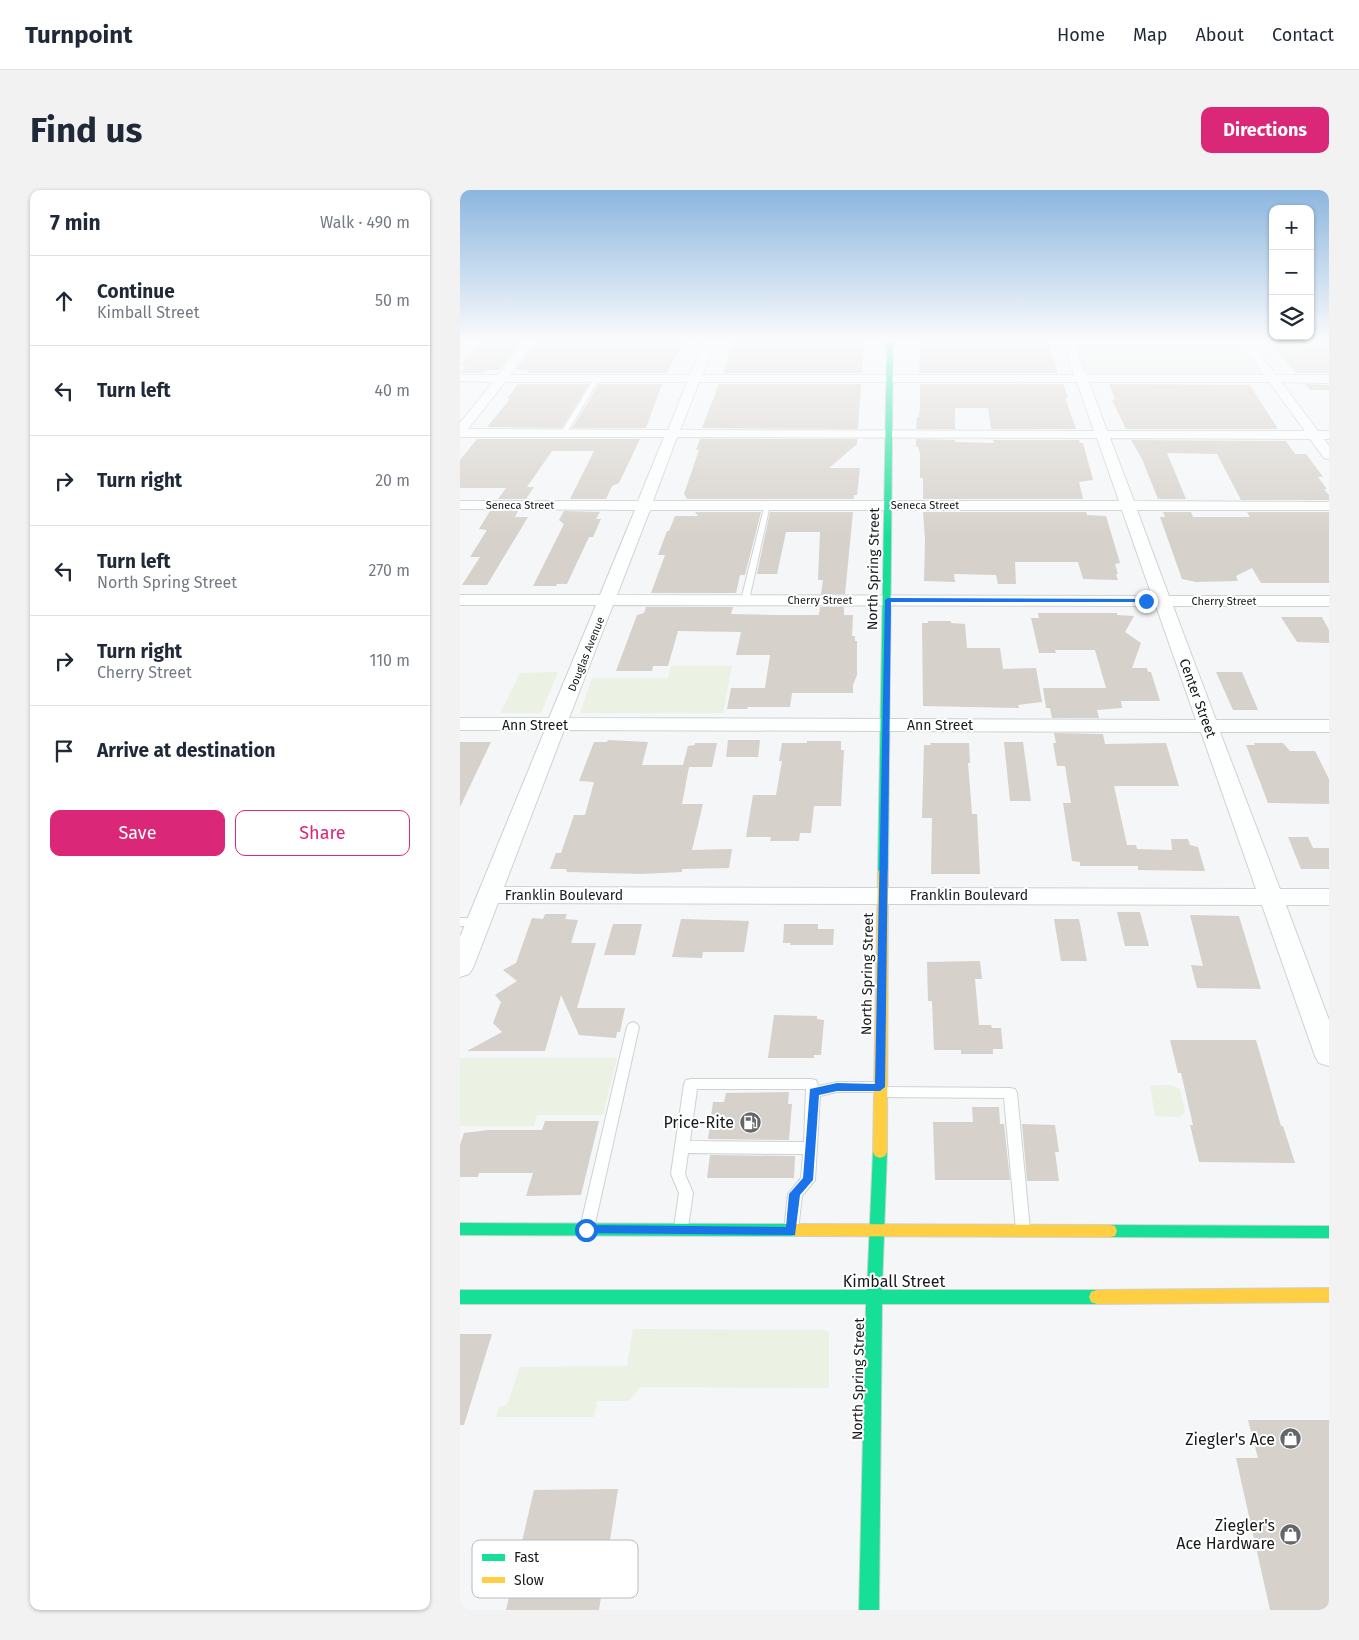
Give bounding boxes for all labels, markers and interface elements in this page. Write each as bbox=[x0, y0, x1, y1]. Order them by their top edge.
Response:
text: Turnpoint bbox=[25, 21, 132, 49]
text: Home bbox=[1057, 24, 1105, 46]
text: Map bbox=[1133, 24, 1167, 46]
text: About bbox=[1195, 24, 1244, 46]
text: Contact bbox=[1272, 24, 1334, 46]
button: Directions bbox=[1201, 107, 1329, 153]
text: Find us bbox=[30, 109, 142, 151]
map controls bbox=[1269, 205, 1314, 340]
button: + bbox=[1269, 205, 1314, 250]
text: 7 min bbox=[50, 210, 101, 236]
text: Walk · 490 m bbox=[320, 213, 410, 232]
button: − bbox=[1269, 250, 1314, 295]
text: Continue bbox=[97, 280, 175, 303]
icon: ahead bbox=[50, 287, 78, 315]
text: 50 m bbox=[375, 291, 410, 310]
button: layers bbox=[1269, 295, 1314, 340]
text: Kimball Street bbox=[97, 303, 200, 322]
icon: left bbox=[50, 377, 78, 405]
text: Turn left bbox=[97, 379, 171, 402]
text: 40 m bbox=[375, 381, 410, 400]
icon: right bbox=[50, 467, 78, 495]
text: Turn right bbox=[97, 469, 182, 492]
text: 20 m bbox=[375, 471, 410, 490]
street label: Seneca Street bbox=[486, 499, 554, 512]
street label: Seneca Street bbox=[891, 499, 959, 512]
street label: North Spring Street bbox=[864, 507, 883, 630]
text: Turn left bbox=[97, 550, 171, 573]
icon: left bbox=[50, 557, 78, 585]
text: 270 m bbox=[368, 561, 410, 580]
text: North Spring Street bbox=[97, 573, 237, 592]
route end bbox=[1135, 590, 1158, 613]
street label: Cherry Street bbox=[787, 594, 853, 607]
street label: Cherry Street bbox=[1191, 595, 1257, 608]
street label: Douglas Avenue bbox=[566, 615, 607, 693]
text: Turn right bbox=[97, 640, 182, 663]
icon: right bbox=[50, 647, 78, 675]
text: 110 m bbox=[369, 651, 410, 670]
street label: Center Street bbox=[1175, 656, 1220, 741]
text: Cherry Street bbox=[97, 663, 192, 682]
street label: Ann Street bbox=[502, 717, 569, 734]
street label: Ann Street bbox=[907, 717, 974, 734]
icon: arrive bbox=[50, 737, 78, 765]
text: Arrive at destination bbox=[97, 739, 276, 762]
button: Save bbox=[50, 810, 225, 856]
button: Share bbox=[235, 810, 410, 856]
street label: Franklin Boulevard bbox=[505, 887, 623, 904]
street label: Franklin Boulevard bbox=[910, 887, 1028, 904]
street label: North Spring Street bbox=[858, 912, 877, 1035]
fuel station icon: Price-Rite bbox=[738, 1110, 762, 1134]
place label: Price-Rite bbox=[663, 1113, 734, 1132]
route start bbox=[575, 1219, 598, 1242]
street label: Kimball Street bbox=[843, 1272, 946, 1291]
street label: North Spring Street bbox=[849, 1317, 868, 1440]
shop icon: Ziegler's Ace bbox=[1279, 1427, 1303, 1451]
place label: Ziegler's Ace bbox=[1185, 1430, 1275, 1449]
place label: Ziegler's Ace Hardware bbox=[1176, 1516, 1275, 1553]
shop icon: Ziegler's Ace Hardware bbox=[1279, 1522, 1303, 1546]
legend bbox=[472, 1540, 638, 1598]
text: Fast bbox=[514, 1549, 540, 1566]
text: Slow bbox=[514, 1572, 544, 1589]

